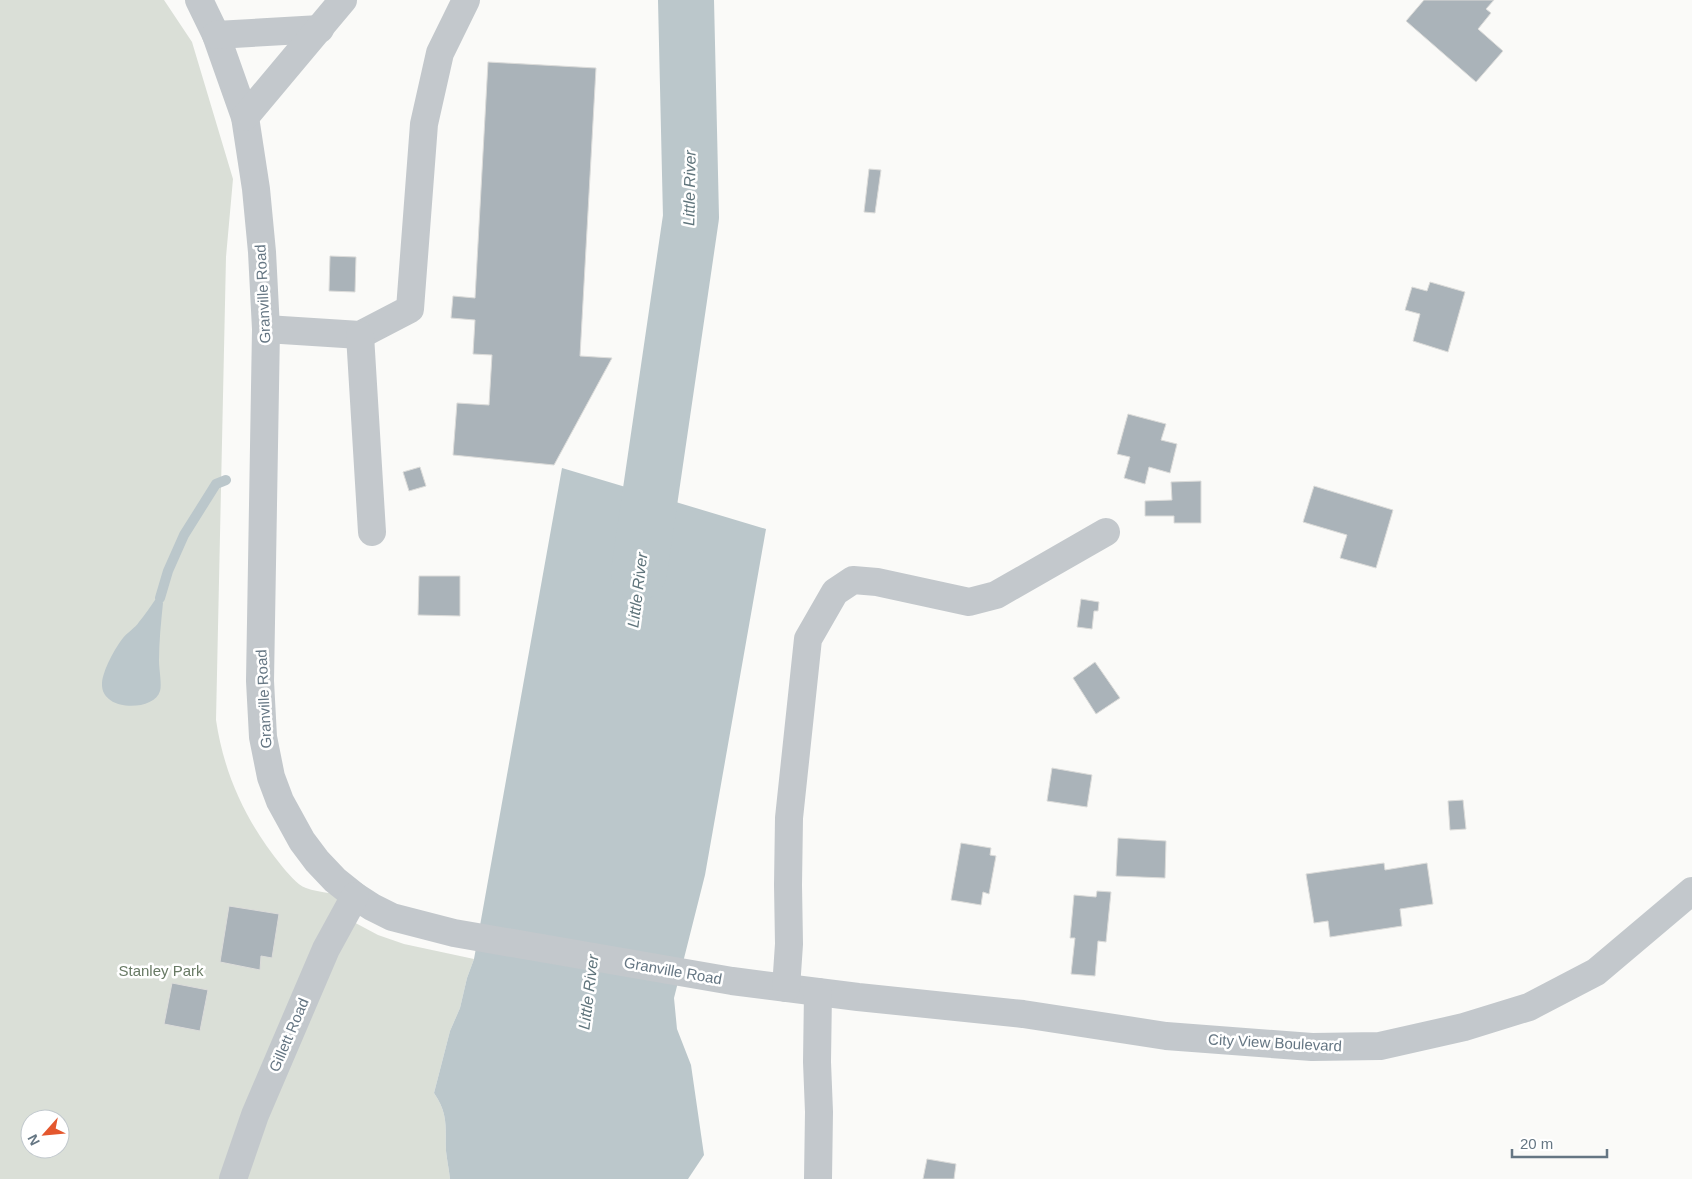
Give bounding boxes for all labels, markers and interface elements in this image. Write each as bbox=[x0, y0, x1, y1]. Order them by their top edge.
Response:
water label: Little River bbox=[680, 149, 699, 226]
street label: Granville Road bbox=[251, 244, 274, 344]
water label: Little River bbox=[624, 551, 651, 629]
street label: Granville Road bbox=[252, 649, 275, 749]
water label: Little River bbox=[575, 953, 602, 1031]
street label: Granville Road bbox=[623, 954, 723, 987]
park label: Stanley Park bbox=[118, 962, 204, 979]
street label: Gillett Road bbox=[265, 995, 312, 1074]
street label: City View Boulevard bbox=[1208, 1031, 1342, 1054]
north arrow bbox=[20, 1109, 70, 1159]
scale bar bbox=[1512, 1126, 1607, 1158]
text: N bbox=[24, 1132, 43, 1148]
text: 20 m bbox=[1520, 1135, 1553, 1152]

